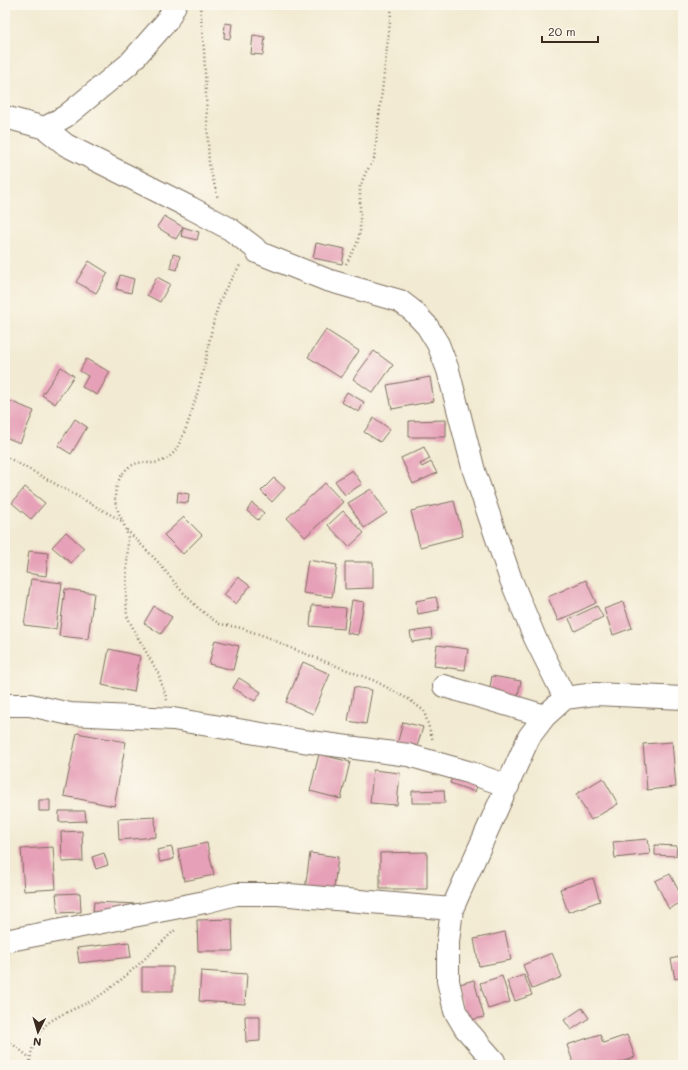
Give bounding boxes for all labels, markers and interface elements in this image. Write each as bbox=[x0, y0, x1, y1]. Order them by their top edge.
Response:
scale bar bbox=[542, 18, 598, 44]
text: 20 m bbox=[548, 23, 576, 39]
north arrow bbox=[18, 1012, 58, 1052]
text: N bbox=[32, 1035, 42, 1050]

